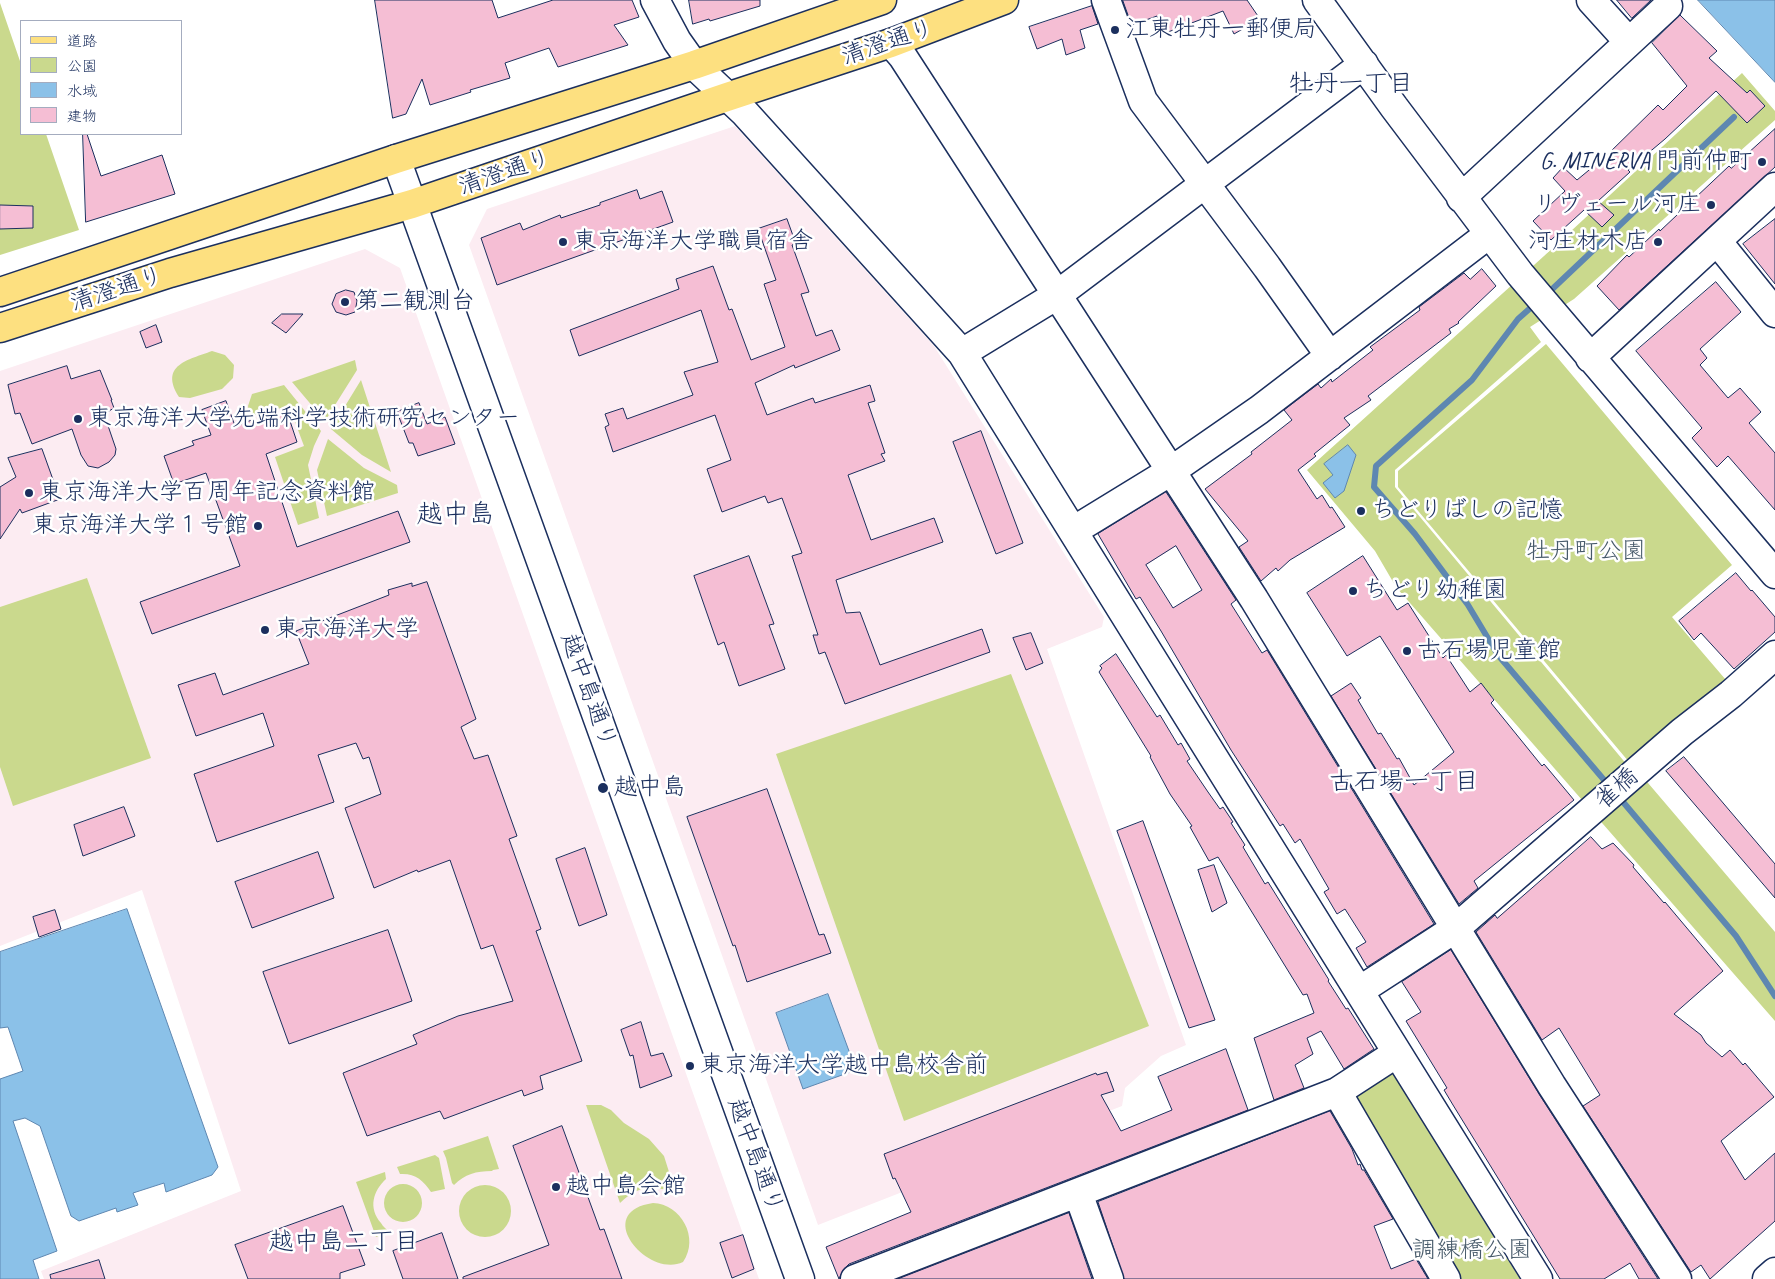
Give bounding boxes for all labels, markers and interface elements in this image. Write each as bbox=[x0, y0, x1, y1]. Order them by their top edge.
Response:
street label: 清澄通り bbox=[838, 14, 938, 72]
place label: 江東牡丹一郵便局 bbox=[1125, 16, 1317, 44]
legend bbox=[20, 20, 182, 135]
marker: 江東牡丹一郵便局 bbox=[1109, 24, 1121, 36]
text: 道路 bbox=[67, 32, 97, 51]
text: 公園 bbox=[67, 57, 97, 76]
district label: 牡丹一丁目 bbox=[1289, 69, 1413, 99]
text: 水域 bbox=[67, 82, 97, 101]
text: 建物 bbox=[67, 107, 97, 126]
street label: 清澄通り bbox=[455, 144, 555, 202]
place label: G. MINERVA 門前仲町 bbox=[1540, 148, 1752, 176]
marker: G. MINERVA 門前仲町 bbox=[1756, 156, 1768, 168]
place label: リヴェール河庄 bbox=[1533, 191, 1701, 219]
marker: リヴェール河庄 bbox=[1705, 199, 1717, 211]
place label: 東京海洋大学職員宿舎 bbox=[573, 228, 813, 256]
place label: 河庄材木店 bbox=[1528, 228, 1648, 256]
marker: 東京海洋大学職員宿舎 bbox=[557, 236, 569, 248]
marker: 河庄材木店 bbox=[1652, 236, 1664, 248]
street label: 清澄通り bbox=[67, 261, 167, 319]
place label: 第二観測台 bbox=[355, 288, 475, 316]
marker: 第二観測台 bbox=[339, 296, 351, 308]
place label: 東京海洋大学先端科学技術研究センター bbox=[88, 405, 520, 433]
marker: 東京海洋大学先端科学技術研究センター bbox=[72, 413, 84, 425]
place label: 東京海洋大学百周年記念資料館 bbox=[39, 479, 375, 507]
marker: 東京海洋大学百周年記念資料館 bbox=[23, 487, 35, 499]
place label: ちどりばしの記憶 bbox=[1371, 497, 1563, 525]
district label: 越中島 bbox=[417, 499, 495, 531]
marker: ちどりばしの記憶 bbox=[1355, 505, 1367, 517]
place label: 東京海洋大学１号館 bbox=[32, 512, 248, 540]
marker: 東京海洋大学１号館 bbox=[252, 520, 264, 532]
park label: 牡丹町公園 bbox=[1526, 538, 1646, 566]
place label: ちどり幼稚園 bbox=[1363, 577, 1507, 605]
marker: ちどり幼稚園 bbox=[1347, 585, 1359, 597]
place label: 東京海洋大学 bbox=[275, 616, 419, 644]
marker: 東京海洋大学 bbox=[259, 624, 271, 636]
street label: 越中島通り bbox=[554, 630, 622, 752]
place label: 古石場児童館 bbox=[1417, 637, 1561, 665]
marker: 古石場児童館 bbox=[1401, 645, 1413, 657]
street label: 雀橋 bbox=[1589, 762, 1645, 816]
district label: 古石場一丁目 bbox=[1329, 767, 1479, 797]
place label: 越中島 bbox=[614, 774, 686, 802]
marker: 越中島 bbox=[596, 781, 610, 795]
place label: 東京海洋大学越中島校舎前 bbox=[700, 1052, 988, 1080]
marker: 東京海洋大学越中島校舎前 bbox=[684, 1060, 696, 1072]
street label: 越中島通り bbox=[721, 1095, 789, 1217]
place label: 越中島会館 bbox=[566, 1173, 686, 1201]
marker: 越中島会館 bbox=[550, 1181, 562, 1193]
district label: 越中島二丁目 bbox=[269, 1227, 419, 1257]
park label: 調練橋公園 bbox=[1412, 1237, 1532, 1265]

